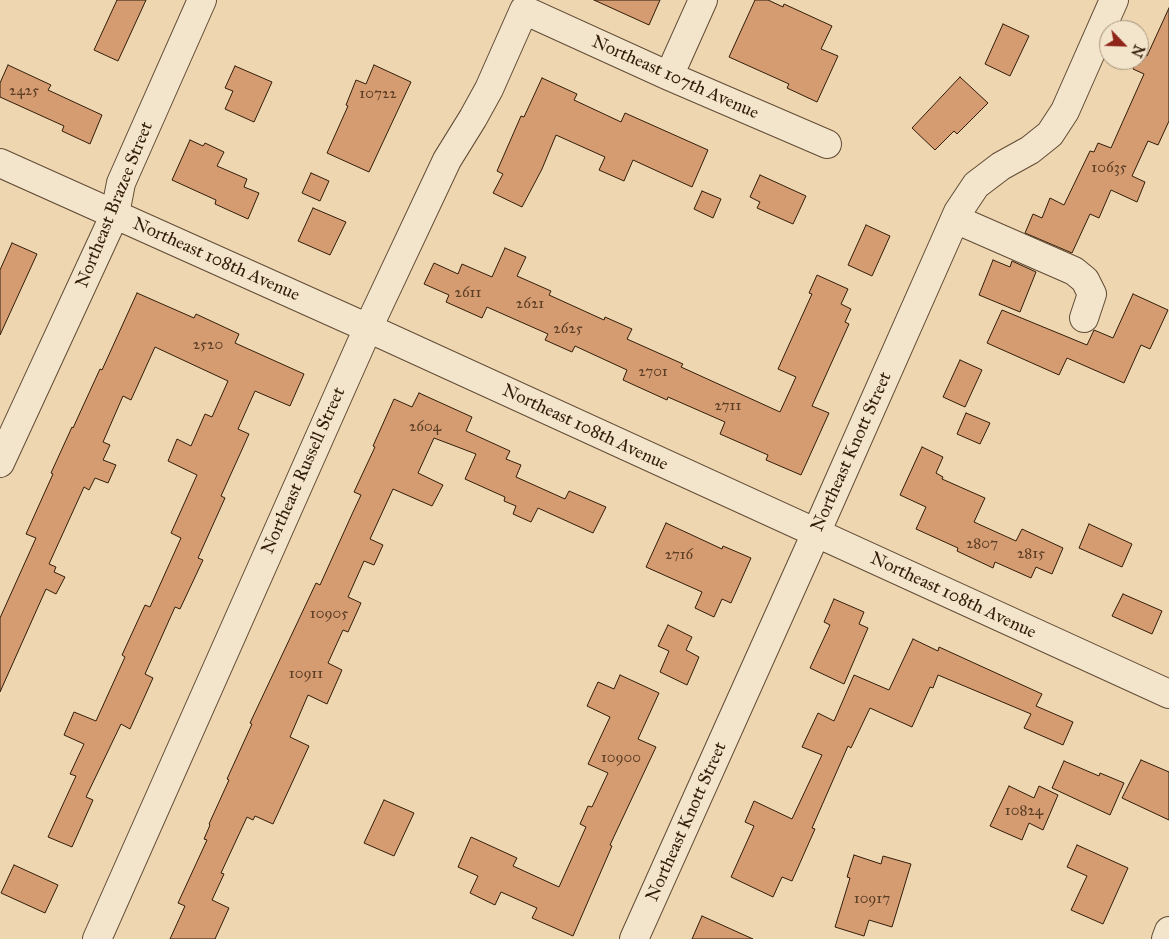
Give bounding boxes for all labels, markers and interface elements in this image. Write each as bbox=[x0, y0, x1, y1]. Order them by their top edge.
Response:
north arrow bbox=[1099, 20, 1149, 70]
street label: Northeast 107th Avenue bbox=[588, 31, 762, 125]
text: N bbox=[1127, 42, 1147, 60]
house number: 2425 bbox=[9, 82, 39, 100]
house number: 10722 bbox=[359, 85, 397, 103]
street label: Northeast Brazee Street bbox=[72, 119, 158, 291]
house number: 10635 bbox=[1091, 159, 1127, 177]
street label: Northeast 108th Avenue bbox=[129, 213, 303, 307]
house number: 2611 bbox=[455, 284, 481, 302]
house number: 2621 bbox=[516, 295, 544, 313]
house number: 2625 bbox=[553, 320, 583, 338]
house number: 2520 bbox=[193, 336, 223, 354]
house number: 2701 bbox=[638, 363, 668, 381]
street label: Northeast Knott Street bbox=[807, 369, 897, 535]
street label: Northeast 108th Avenue bbox=[499, 380, 671, 476]
street label: Northeast Russell Street bbox=[257, 384, 351, 558]
house number: 2711 bbox=[715, 397, 741, 415]
house number: 2604 bbox=[409, 418, 441, 436]
house number: 2807 bbox=[966, 535, 998, 553]
house number: 2815 bbox=[1017, 545, 1045, 563]
house number: 2716 bbox=[665, 546, 693, 564]
street label: Northeast 108th Avenue bbox=[867, 548, 1039, 644]
house number: 10905 bbox=[310, 605, 348, 623]
house number: 10911 bbox=[289, 665, 323, 683]
street label: Northeast Knott Street bbox=[642, 739, 732, 905]
house number: 10900 bbox=[601, 749, 641, 767]
house number: 10824 bbox=[1005, 802, 1043, 820]
house number: 10917 bbox=[854, 890, 890, 908]

